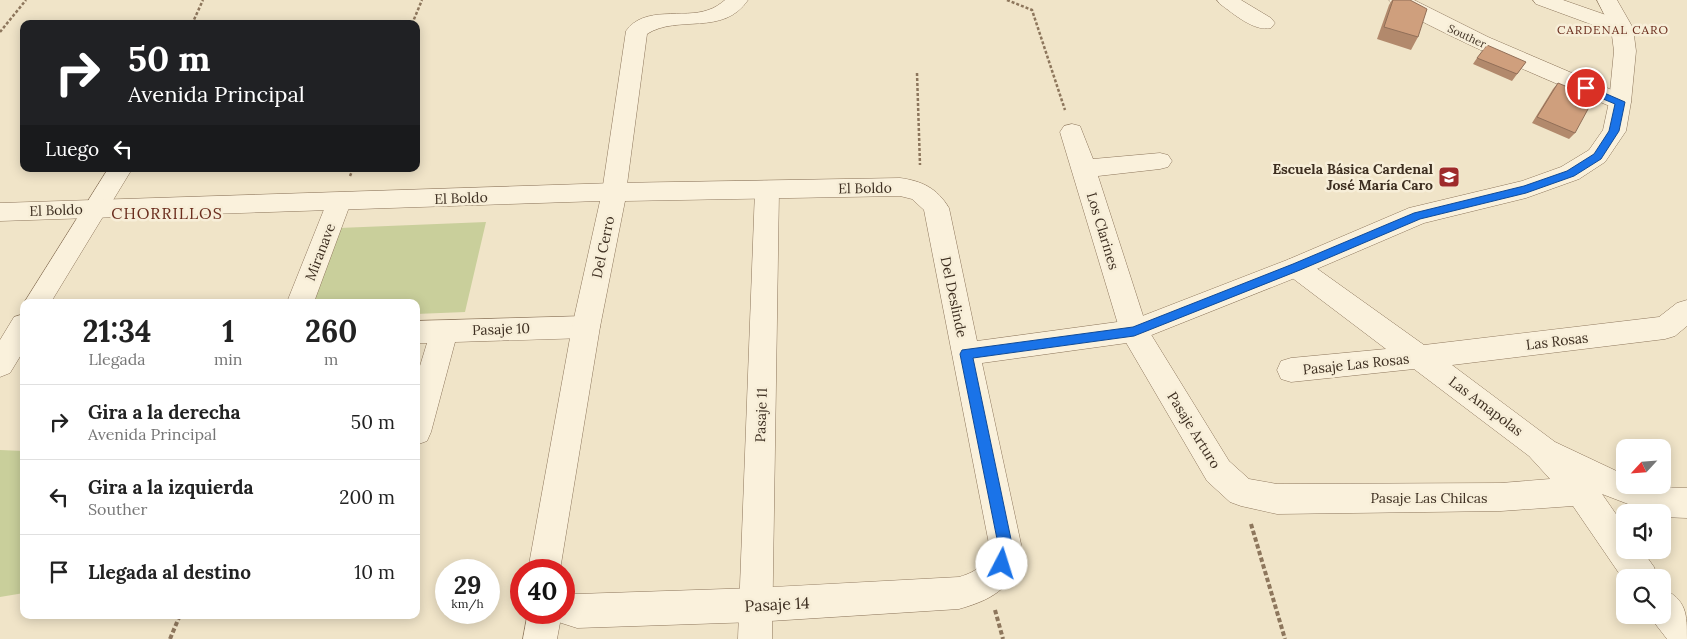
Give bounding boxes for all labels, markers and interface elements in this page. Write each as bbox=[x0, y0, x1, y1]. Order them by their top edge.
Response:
street label: Souther bbox=[1446, 21, 1489, 51]
district label: CARDENAL CARO bbox=[1557, 22, 1669, 37]
text: 50 m bbox=[128, 36, 211, 81]
icon: right bbox=[45, 40, 110, 105]
pin bbox=[1565, 67, 1607, 109]
icon: arrive bbox=[1572, 74, 1600, 102]
text: Avenida Principal bbox=[128, 80, 305, 108]
icon: left bbox=[109, 135, 137, 163]
text: Luego bbox=[45, 137, 99, 161]
place label: Escuela Básica Cardenal José María Caro bbox=[1272, 160, 1434, 194]
school or university icon: Escuela Básica Cardenal José María Caro bbox=[1437, 165, 1461, 189]
street label: El Boldo bbox=[838, 179, 892, 197]
street label: El Boldo bbox=[434, 188, 488, 208]
street label: Los Clarines bbox=[1083, 190, 1123, 272]
street label: El Boldo bbox=[29, 200, 83, 220]
district label: CHORRILLOS bbox=[111, 203, 223, 223]
street label: Del Cerro bbox=[588, 214, 618, 280]
street label: Miranave bbox=[301, 220, 339, 283]
street label: Del Deslinde bbox=[937, 255, 971, 339]
text: 21:34 bbox=[83, 312, 151, 350]
text: 1 bbox=[222, 312, 234, 350]
text: 260 bbox=[305, 312, 357, 350]
street label: Pasaje 10 bbox=[472, 319, 530, 339]
street label: Las Rosas bbox=[1525, 328, 1589, 354]
text: Llegada bbox=[88, 349, 146, 369]
text: min bbox=[214, 349, 243, 369]
text: m bbox=[324, 349, 338, 369]
street label: Pasaje Las Rosas bbox=[1302, 349, 1410, 379]
street label: Las Amapolas bbox=[1445, 372, 1527, 440]
street label: Pasaje 11 bbox=[751, 387, 771, 443]
street label: Pasaje Arturo bbox=[1163, 388, 1225, 472]
text: Gira a la derecha bbox=[88, 400, 241, 424]
icon: right bbox=[45, 408, 73, 436]
text: 50 m bbox=[351, 410, 395, 434]
text: Avenida Principal bbox=[88, 424, 217, 444]
north arrow bbox=[1616, 439, 1671, 494]
map controls bbox=[1616, 439, 1671, 624]
text: Gira a la izquierda bbox=[88, 475, 254, 499]
icon: left bbox=[45, 483, 73, 511]
text: 200 m bbox=[339, 485, 395, 509]
street label: Pasaje Las Chilcas bbox=[1370, 489, 1488, 507]
text: Souther bbox=[88, 499, 147, 519]
button: sound bbox=[1616, 504, 1671, 559]
position arrow bbox=[975, 537, 1027, 589]
icon: arrive bbox=[45, 558, 73, 586]
speed limit sign: 40 bbox=[510, 559, 575, 624]
text: Llegada al destino bbox=[88, 560, 251, 584]
text: 10 m bbox=[354, 560, 395, 584]
text: 29 bbox=[454, 569, 481, 601]
button: search bbox=[1616, 569, 1671, 624]
street label: Pasaje 14 bbox=[744, 592, 810, 616]
text: km/h bbox=[451, 596, 484, 611]

